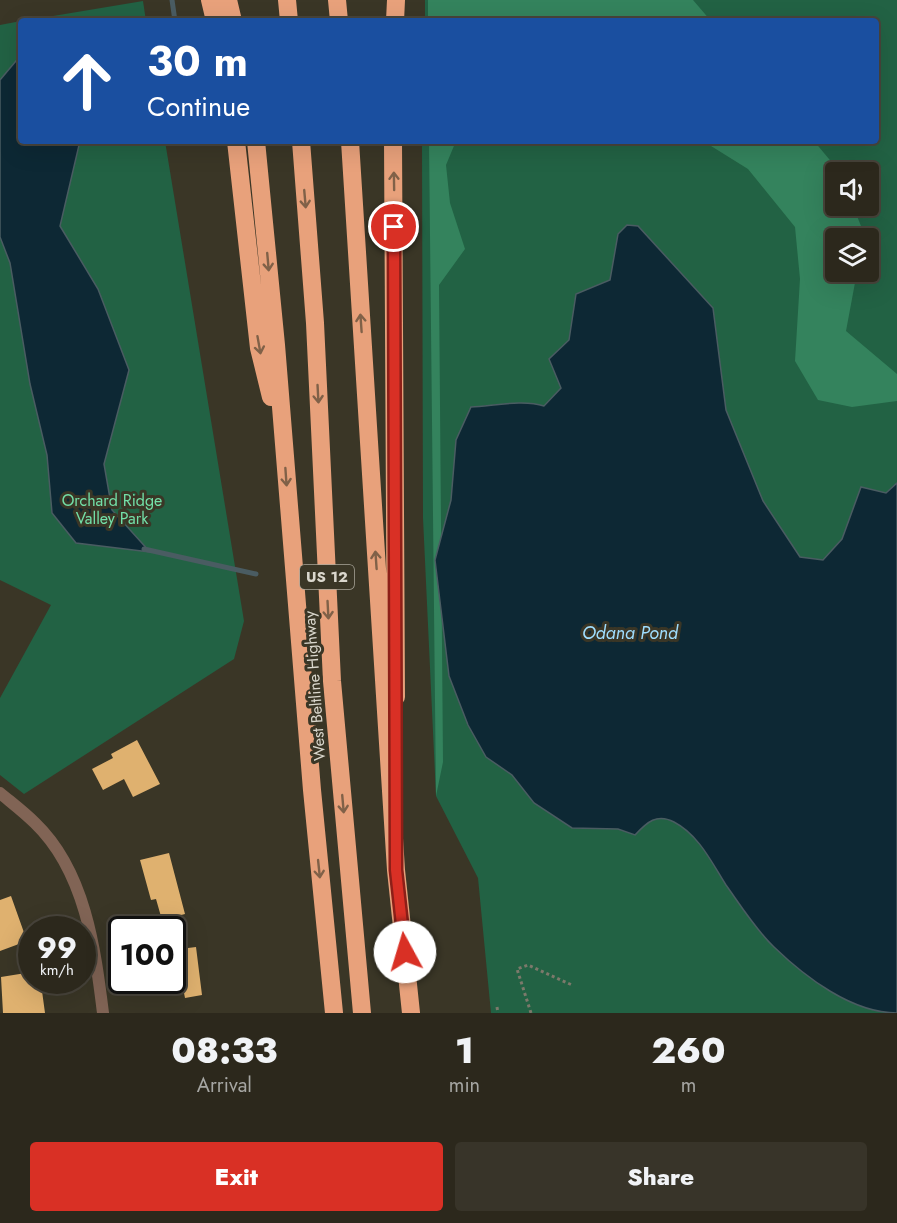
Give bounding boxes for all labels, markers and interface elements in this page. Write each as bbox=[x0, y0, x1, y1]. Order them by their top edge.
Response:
text: 30 m bbox=[147, 31, 248, 92]
icon: ahead bbox=[48, 42, 126, 120]
text: Continue bbox=[147, 87, 250, 126]
map controls bbox=[825, 162, 879, 282]
button: sound bbox=[825, 162, 879, 216]
one-way arrow bbox=[388, 172, 400, 192]
one-way arrow bbox=[300, 189, 311, 209]
pin bbox=[368, 201, 419, 252]
icon: arrive bbox=[377, 210, 410, 243]
button: layers bbox=[825, 228, 879, 282]
one-way arrow bbox=[263, 251, 274, 271]
one-way arrow bbox=[356, 314, 367, 334]
one-way arrow bbox=[254, 335, 265, 354]
one-way arrow bbox=[313, 383, 324, 403]
one-way arrow bbox=[280, 467, 291, 487]
park label: Orchard Ridge Valley Park bbox=[62, 489, 162, 530]
one-way arrow bbox=[371, 550, 382, 570]
road number: US 12 bbox=[300, 565, 354, 589]
one-way arrow bbox=[323, 599, 334, 619]
street label: West Beltline Highway bbox=[298, 609, 331, 762]
water label: Odana Pond bbox=[582, 620, 679, 646]
one-way arrow bbox=[337, 794, 348, 814]
one-way arrow bbox=[314, 858, 325, 878]
speed limit sign: 100 bbox=[108, 916, 186, 994]
position arrow bbox=[373, 920, 437, 984]
text: 99 bbox=[37, 926, 77, 969]
text: km/h bbox=[40, 959, 74, 981]
text: 08:33 bbox=[171, 1024, 277, 1076]
text: 1 bbox=[455, 1024, 474, 1076]
text: 260 bbox=[651, 1024, 726, 1076]
text: Arrival bbox=[197, 1071, 252, 1100]
text: min bbox=[449, 1071, 480, 1100]
text: m bbox=[681, 1071, 696, 1100]
button: Exit bbox=[30, 1142, 443, 1211]
button: Share bbox=[455, 1142, 867, 1211]

